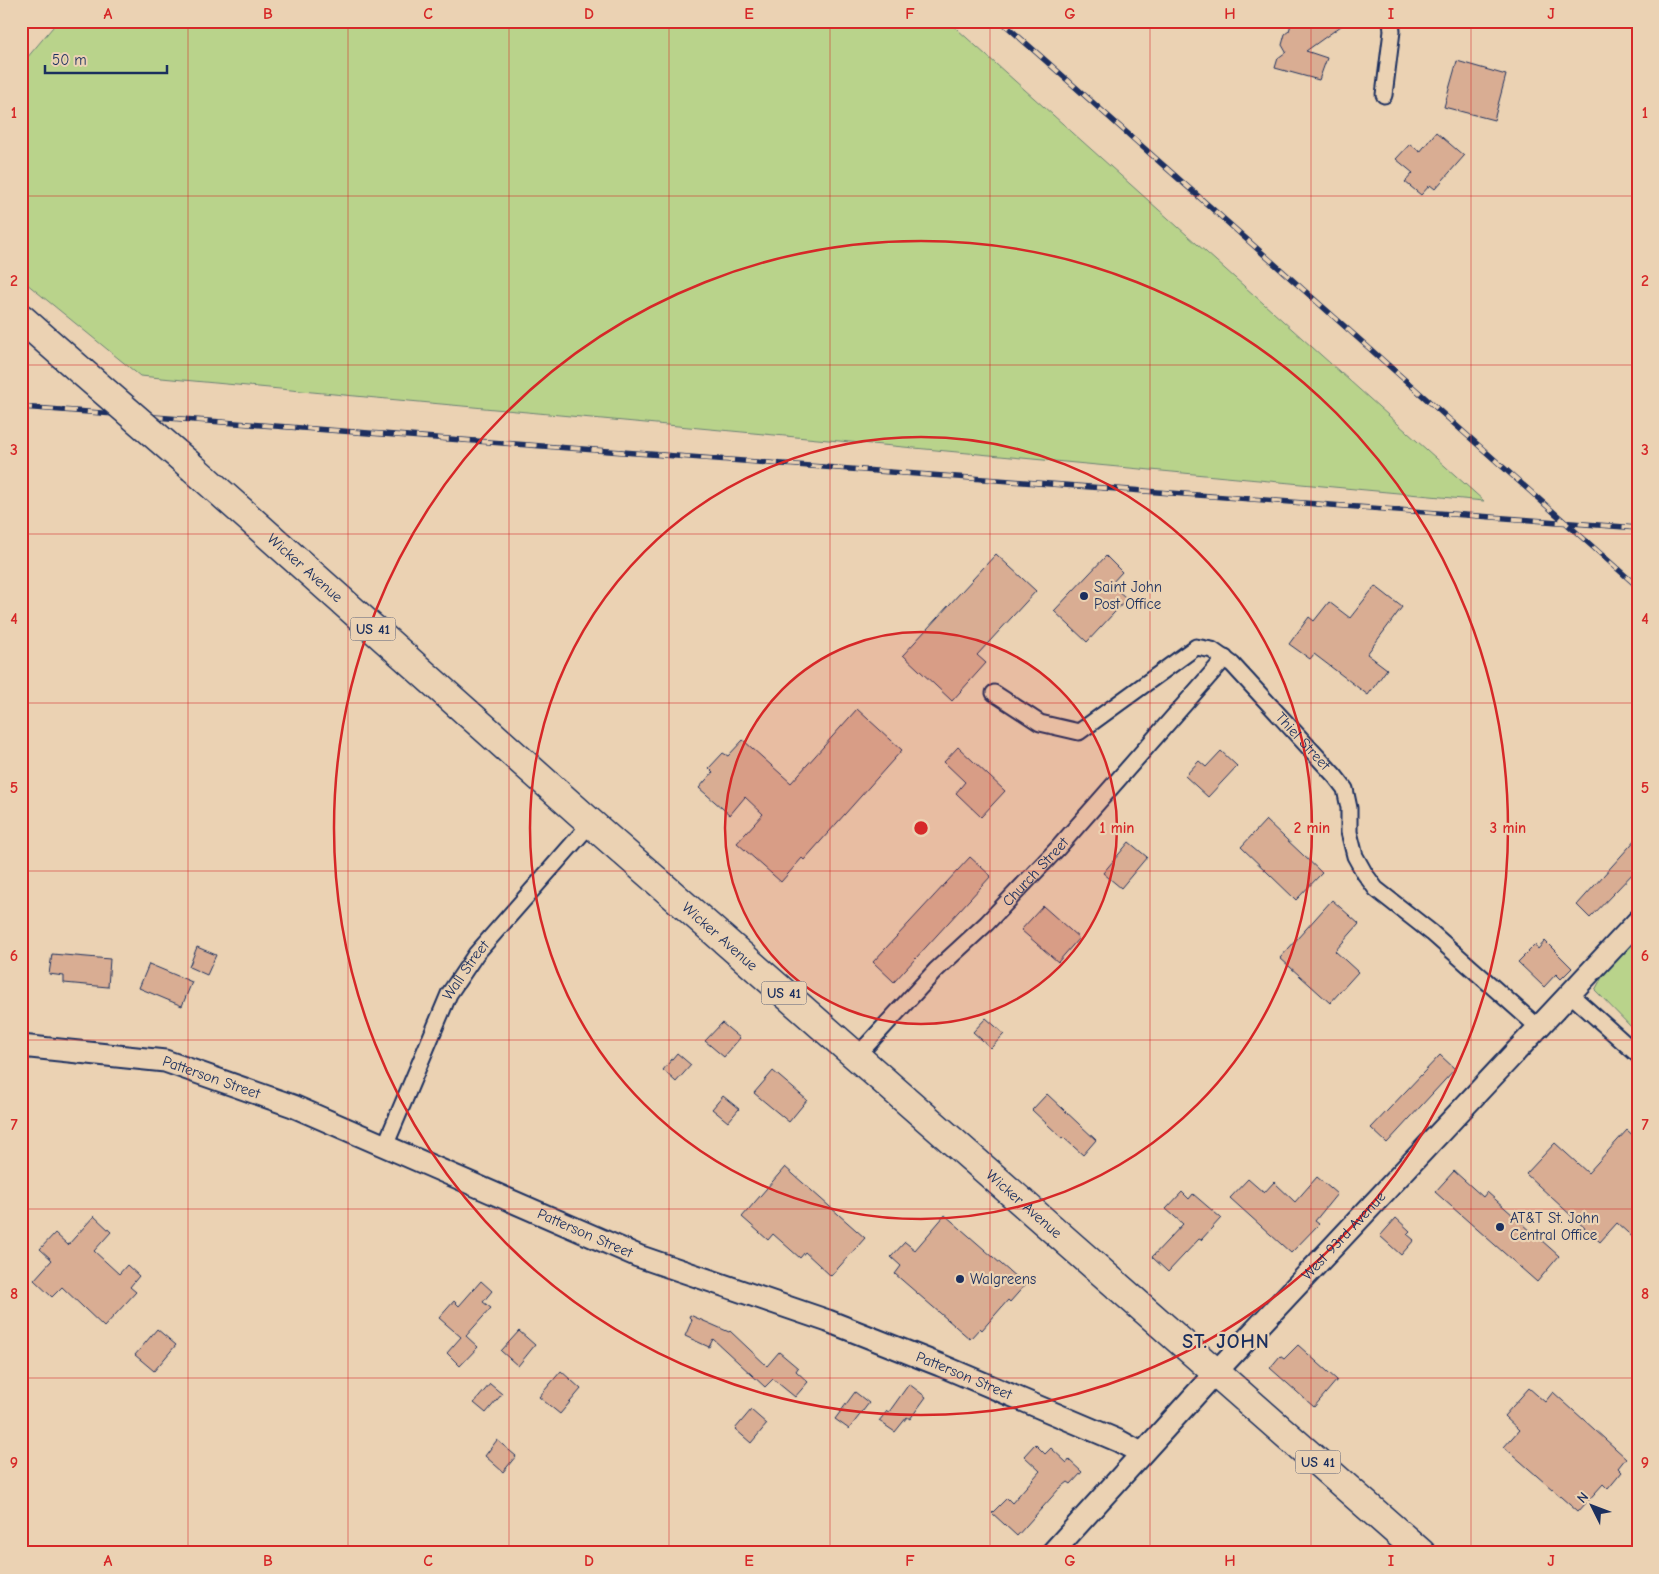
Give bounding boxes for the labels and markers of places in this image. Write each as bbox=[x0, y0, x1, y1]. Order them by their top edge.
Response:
place label: Saint John Post Office bbox=[1094, 578, 1162, 613]
marker: Saint John Post Office bbox=[1078, 590, 1090, 602]
centre of rings bbox=[912, 819, 930, 837]
place label: AT&T St. John Central Office bbox=[1510, 1209, 1599, 1244]
marker: AT&T St. John Central Office bbox=[1494, 1221, 1506, 1233]
place label: Walgreens bbox=[970, 1270, 1036, 1288]
marker: Walgreens bbox=[954, 1273, 966, 1285]

